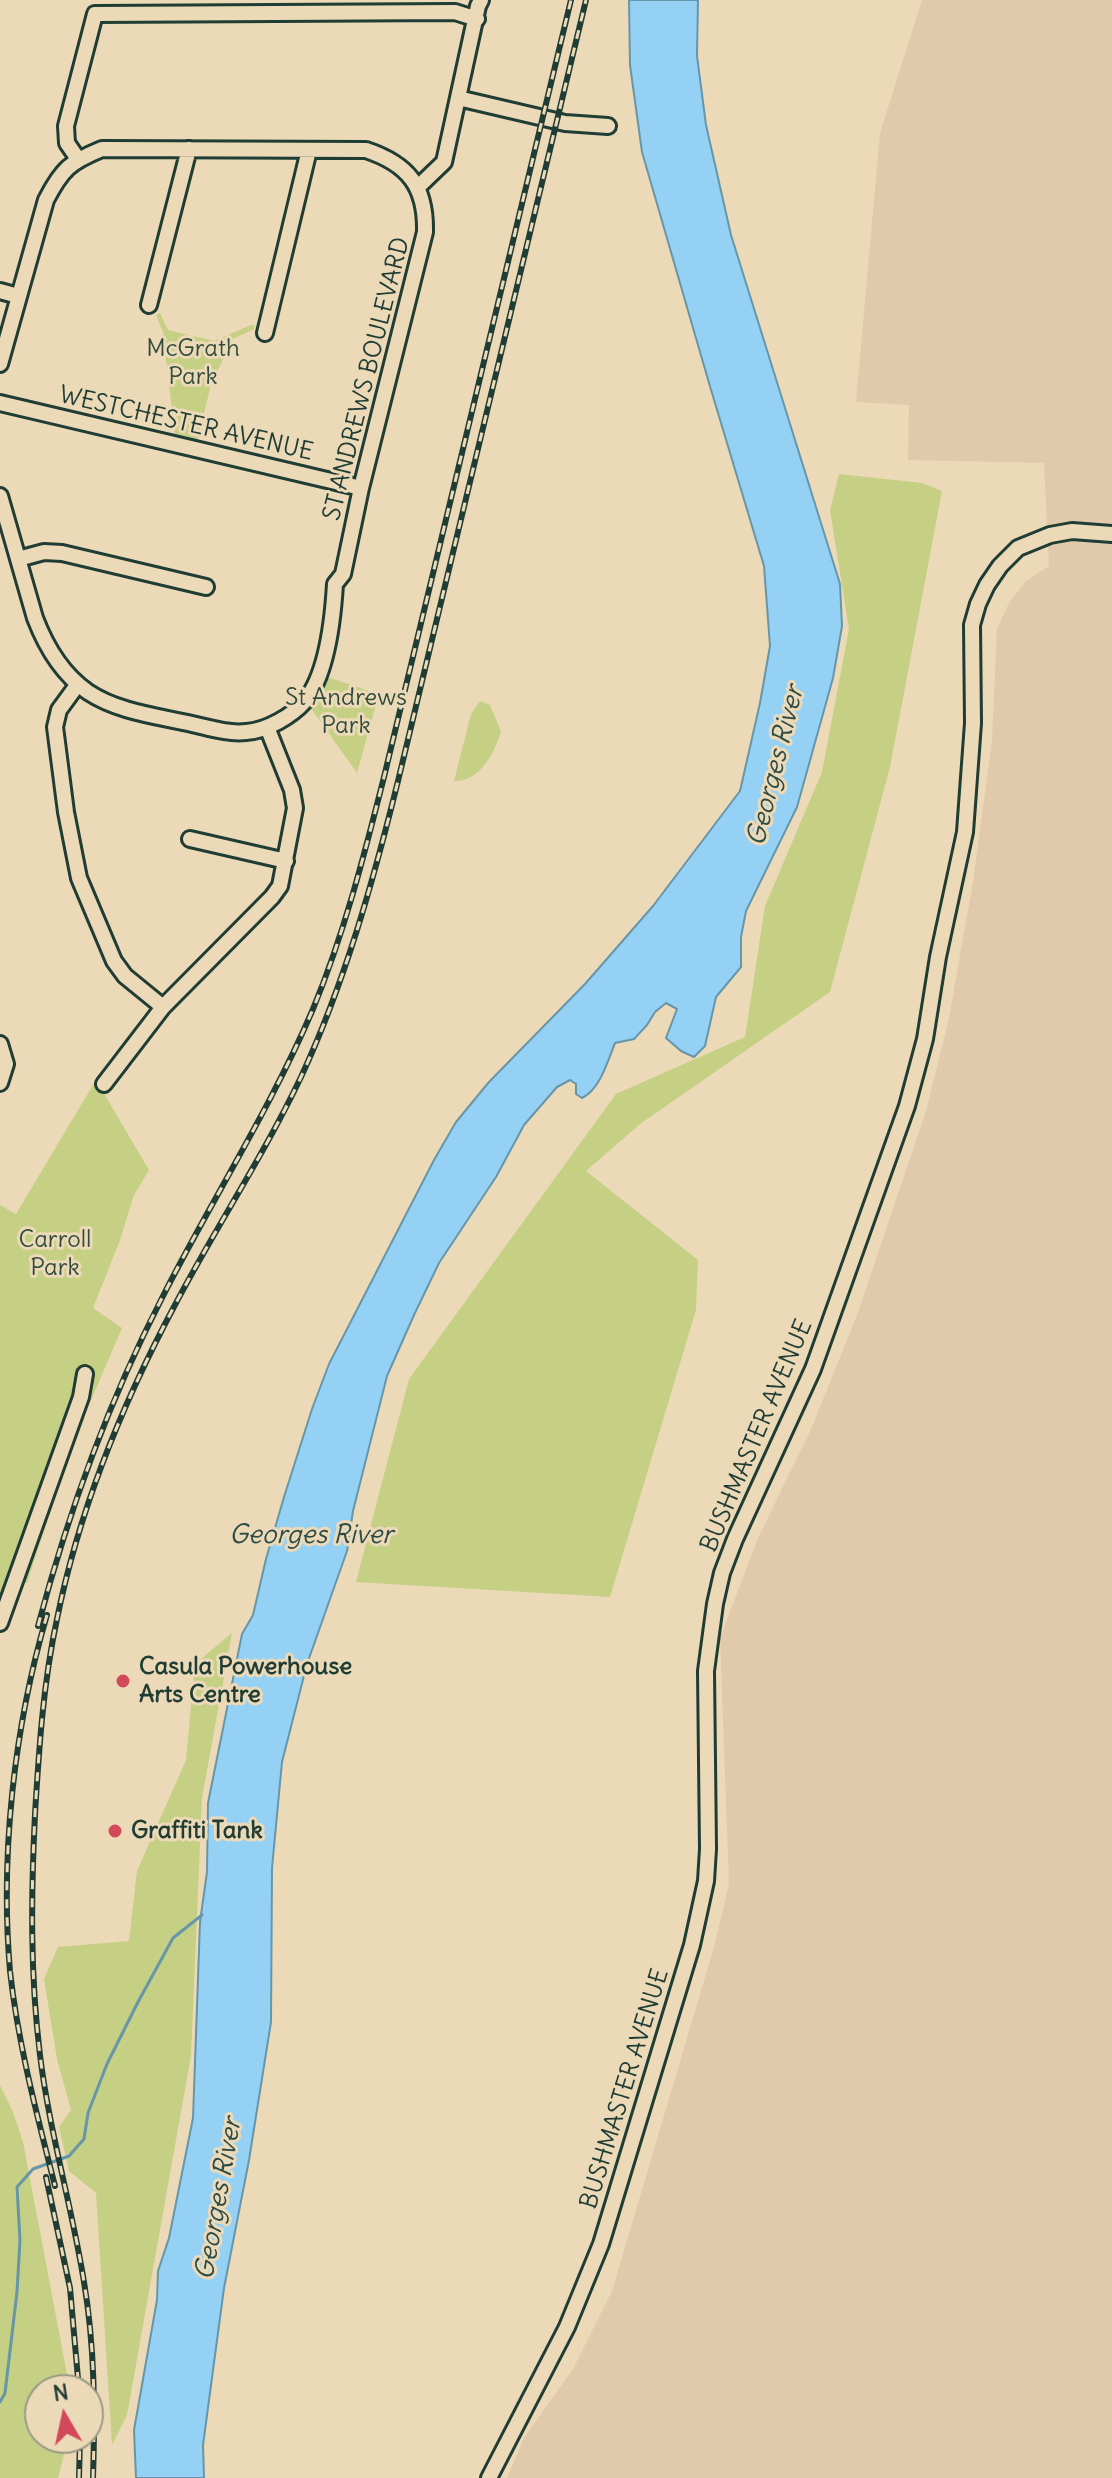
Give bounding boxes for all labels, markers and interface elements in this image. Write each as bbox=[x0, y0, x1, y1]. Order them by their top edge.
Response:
street label: ST ANDREWS BOULEVARD bbox=[318, 234, 416, 524]
park label: McGrath Park bbox=[146, 335, 240, 391]
street label: WESTCHESTER AVENUE bbox=[56, 381, 316, 467]
water label: Georges River bbox=[741, 683, 811, 849]
park label: St Andrews Park bbox=[285, 684, 407, 740]
park label: Carroll Park bbox=[19, 1226, 91, 1282]
street label: BUSHMASTER AVENUE bbox=[695, 1316, 819, 1556]
water label: Georges River bbox=[229, 1520, 393, 1552]
place label: Casula Powerhouse Arts Centre bbox=[139, 1653, 352, 1709]
marker: Casula Powerhouse Arts Centre bbox=[114, 1672, 132, 1690]
place label: Graffiti Tank bbox=[131, 1817, 263, 1845]
marker: Graffiti Tank bbox=[106, 1822, 124, 1840]
street label: BUSHMASTER AVENUE bbox=[575, 1966, 675, 2212]
water label: Georges River bbox=[189, 2116, 249, 2282]
north arrow bbox=[24, 2374, 104, 2454]
text: N bbox=[51, 2377, 70, 2407]

